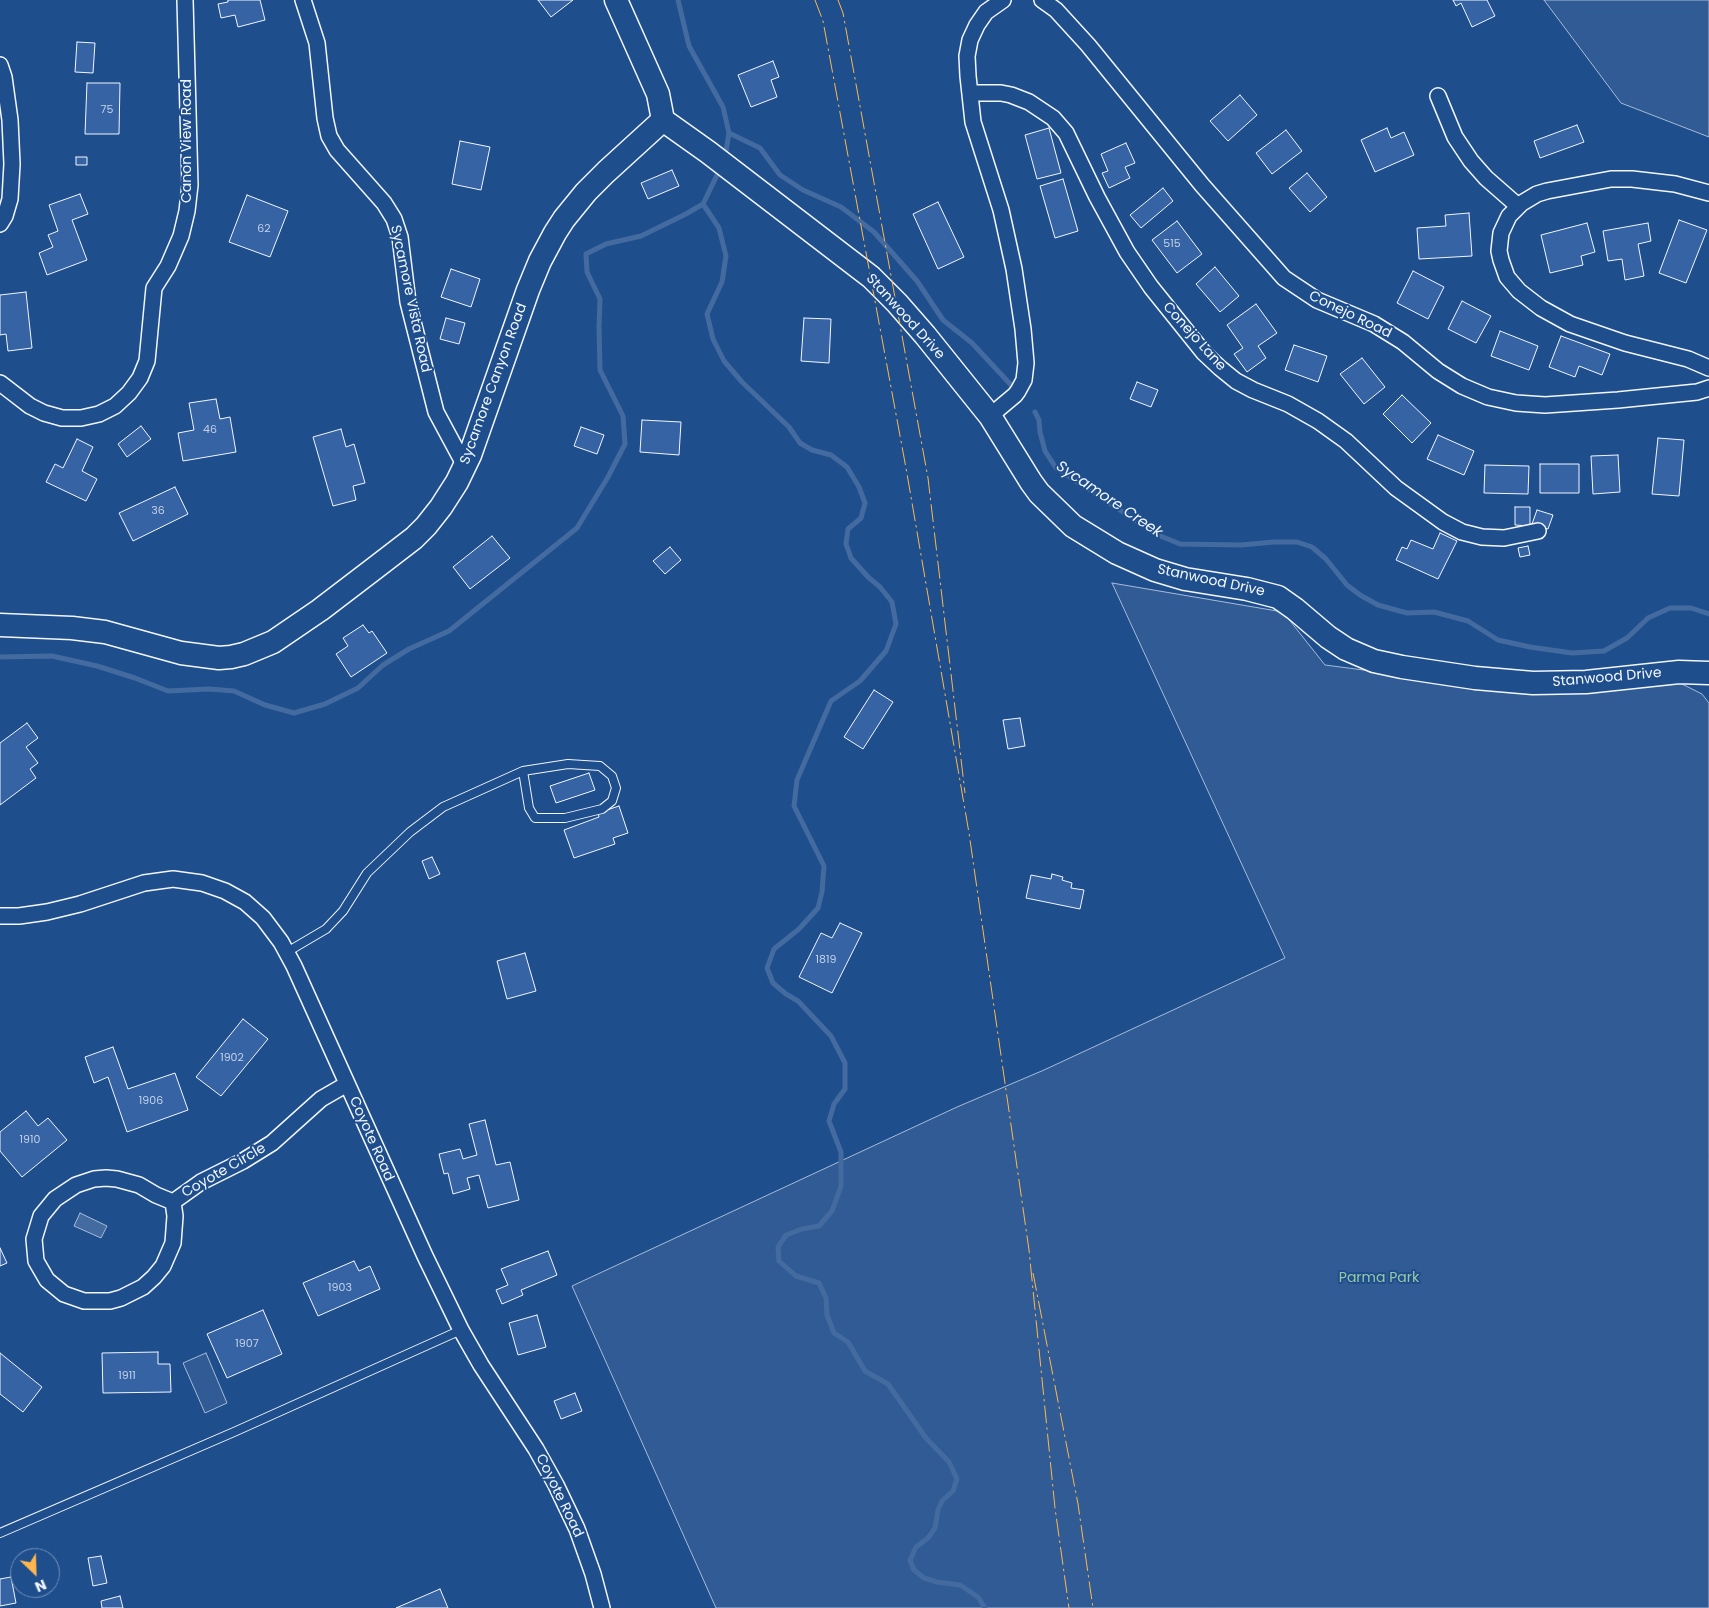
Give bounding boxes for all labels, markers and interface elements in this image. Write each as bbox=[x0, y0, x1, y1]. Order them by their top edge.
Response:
street label: Canon View Road bbox=[179, 79, 195, 203]
house number: 75 bbox=[101, 103, 113, 117]
house number: 62 bbox=[257, 222, 271, 236]
street label: Sycamore Vista Road bbox=[386, 224, 434, 374]
house number: 515 bbox=[1163, 237, 1181, 251]
street label: Stanwood Drive bbox=[862, 271, 948, 363]
street label: Conejo Road bbox=[1306, 288, 1394, 342]
street label: Conejo Lane bbox=[1159, 299, 1229, 375]
street label: Sycamore Canyon Road bbox=[457, 301, 531, 467]
house number: 46 bbox=[203, 423, 217, 437]
water label: Sycamore Creek bbox=[1052, 458, 1166, 542]
house number: 36 bbox=[151, 504, 165, 518]
street label: Stanwood Drive bbox=[1156, 561, 1266, 601]
street label: Stanwood Drive bbox=[1552, 665, 1662, 691]
house number: 1819 bbox=[816, 953, 836, 967]
house number: 1902 bbox=[220, 1051, 244, 1065]
house number: 1906 bbox=[139, 1094, 163, 1108]
street label: Coyote Road bbox=[345, 1094, 397, 1184]
house number: 1910 bbox=[20, 1133, 40, 1147]
street label: Coyote Circle bbox=[179, 1140, 269, 1202]
park label: Parma Park bbox=[1339, 1270, 1419, 1286]
house number: 1903 bbox=[328, 1281, 352, 1295]
house number: 1907 bbox=[235, 1337, 259, 1351]
house number: 1911 bbox=[118, 1369, 136, 1383]
street label: Coyote Road bbox=[532, 1452, 586, 1540]
north arrow bbox=[10, 1548, 60, 1598]
text: N bbox=[32, 1575, 50, 1597]

